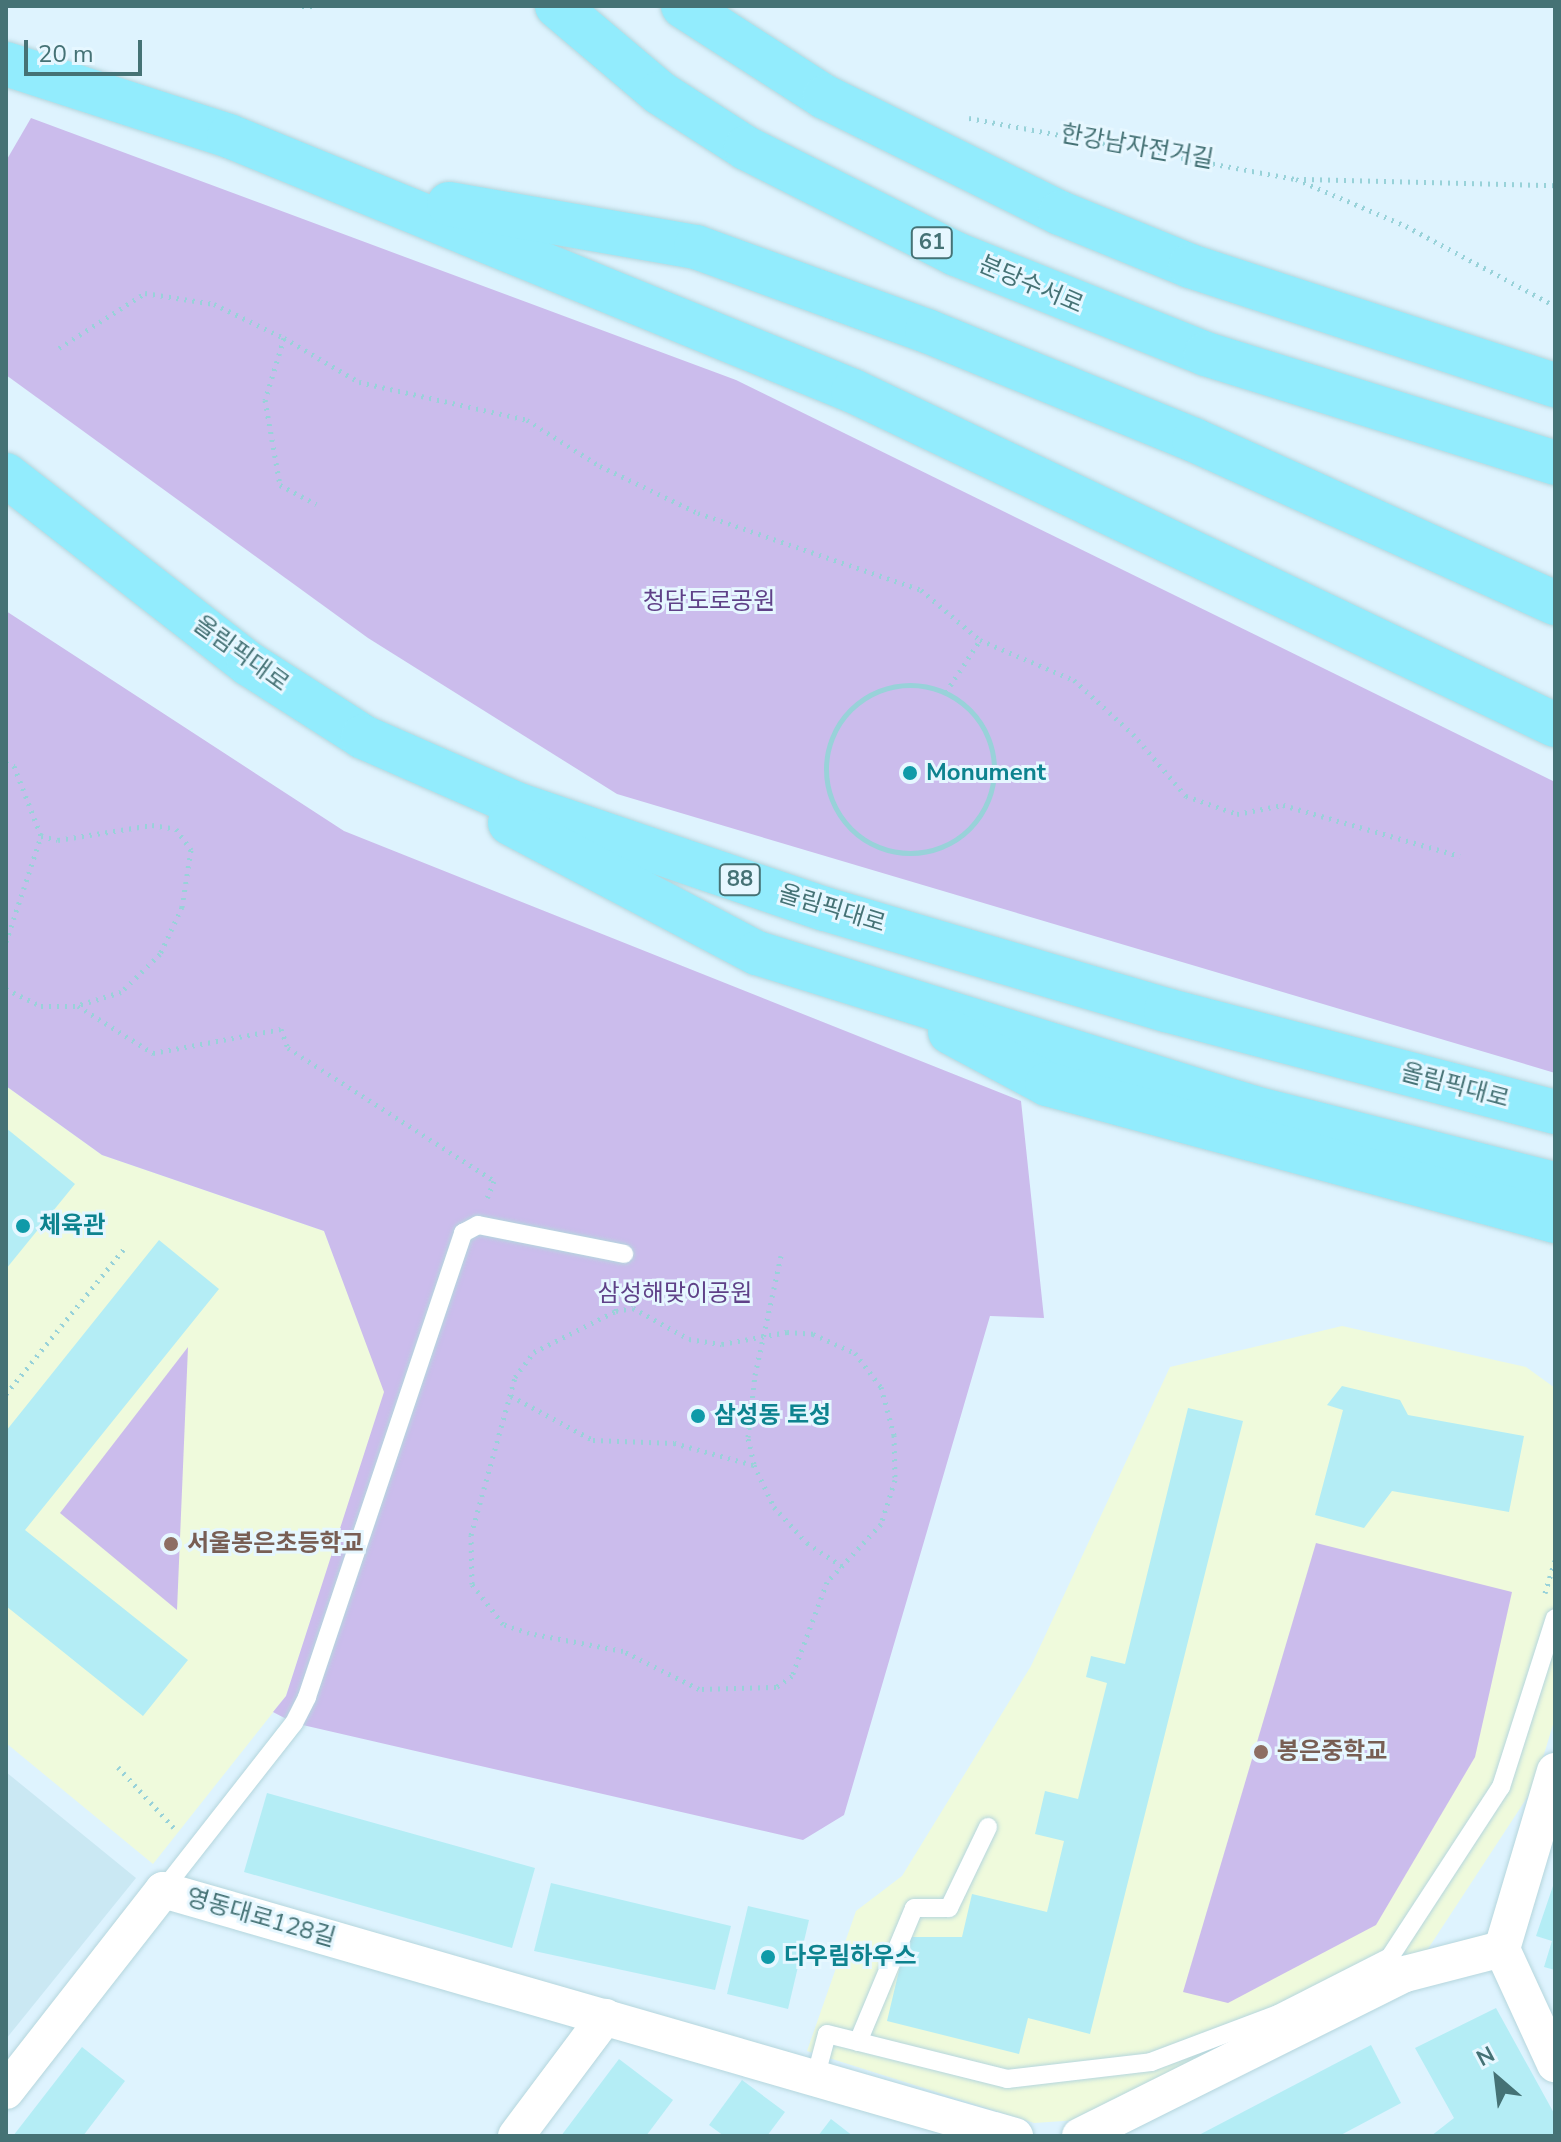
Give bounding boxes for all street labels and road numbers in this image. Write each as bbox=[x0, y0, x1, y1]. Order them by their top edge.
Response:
street label: 한강남자전거길 bbox=[1058, 119, 1216, 175]
road number: 61 bbox=[910, 225, 954, 261]
street label: 분당수서로 bbox=[975, 250, 1087, 320]
street label: 올림픽대로 bbox=[188, 610, 294, 698]
road number: 88 bbox=[718, 862, 762, 898]
street label: 올림픽대로 bbox=[775, 879, 889, 939]
street label: 올림픽대로 bbox=[1398, 1058, 1512, 1114]
street label: 영동대로128길 bbox=[183, 1883, 339, 1953]

